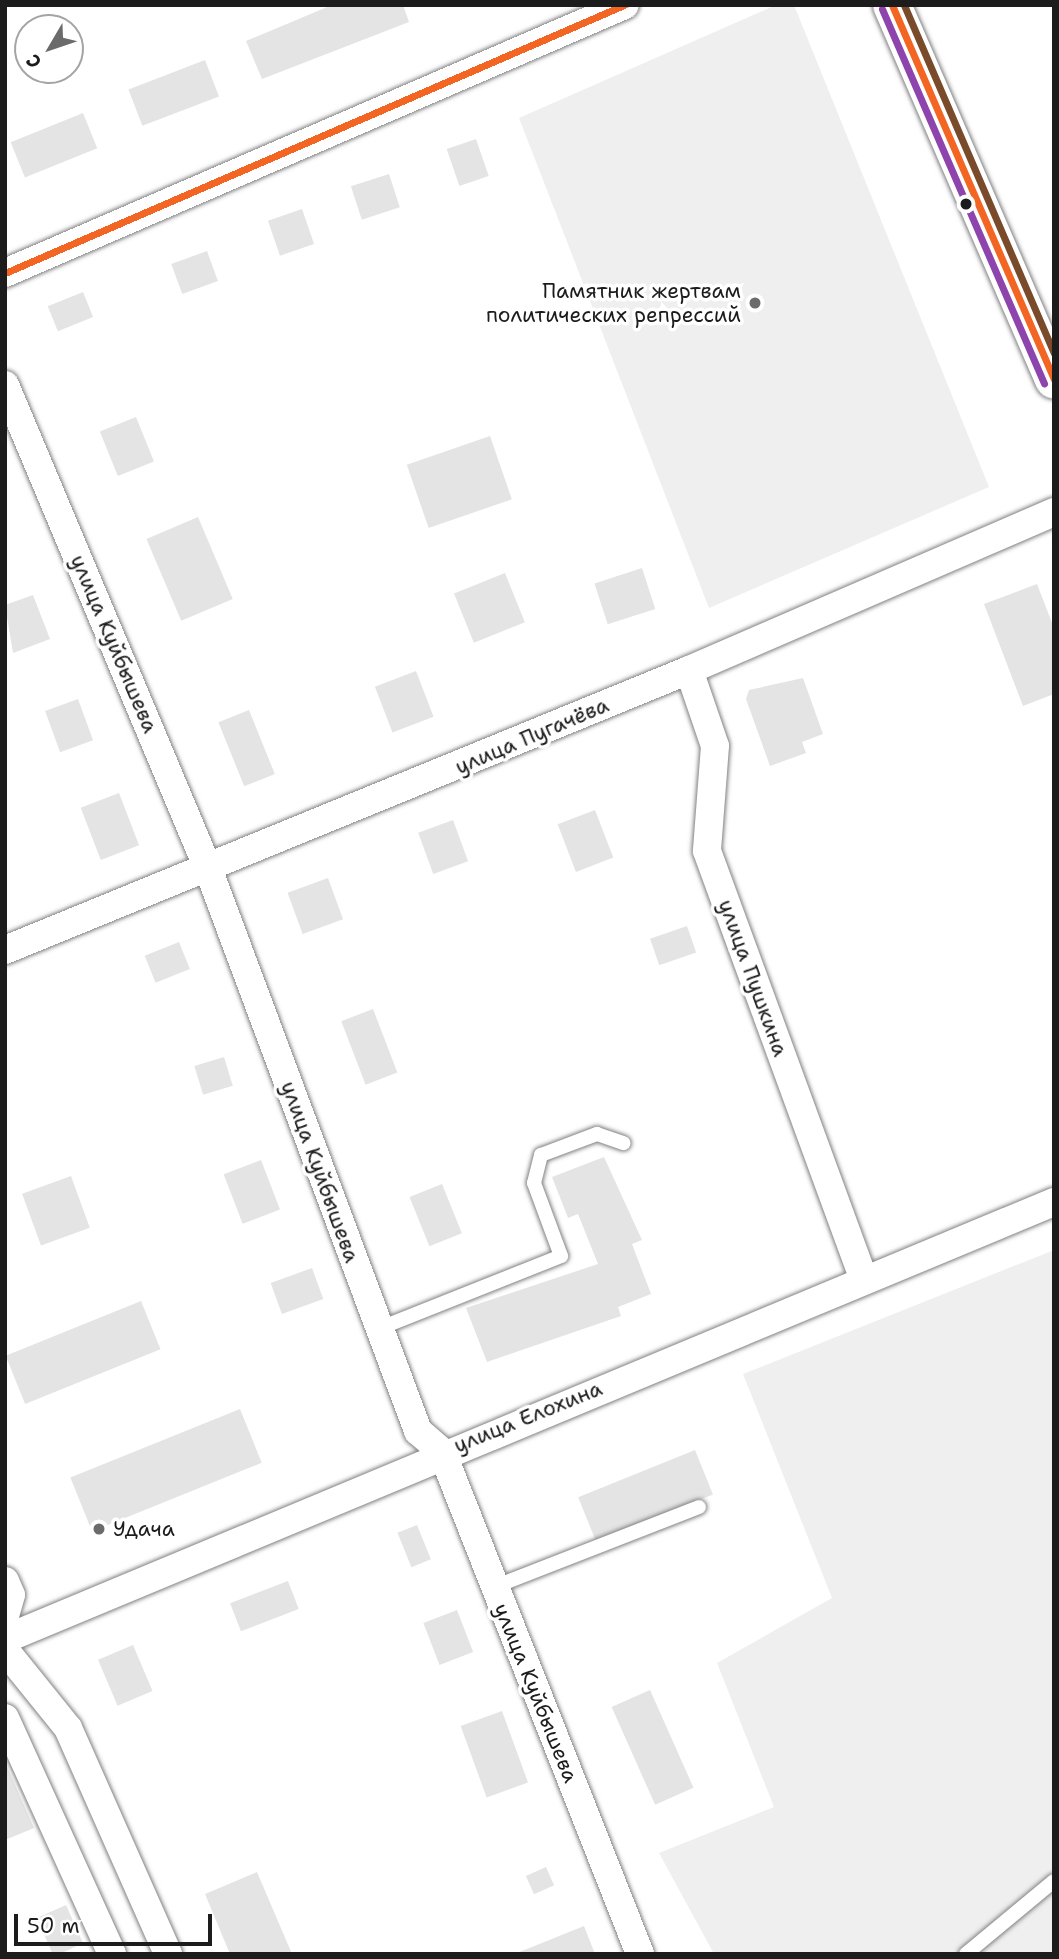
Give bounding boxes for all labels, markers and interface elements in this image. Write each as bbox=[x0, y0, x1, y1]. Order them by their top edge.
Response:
north arrow bbox=[14, 14, 84, 84]
text: С bbox=[20, 49, 47, 74]
unlabelled marker bbox=[959, 197, 973, 211]
place label: Памятник жертвам политических репрессий bbox=[486, 278, 741, 328]
marker: Памятник жертвам политических репрессий bbox=[747, 295, 763, 311]
street label: улица Куйбышева bbox=[65, 551, 163, 737]
street label: улица Пугачёва bbox=[452, 692, 612, 780]
street label: улица Пушкина bbox=[713, 896, 793, 1060]
street label: улица Куйбышева bbox=[276, 1078, 364, 1266]
street label: улица Елохина bbox=[450, 1376, 606, 1458]
place label: Удача bbox=[113, 1516, 175, 1542]
marker: Удача bbox=[91, 1521, 107, 1537]
street label: улица Куйбышева bbox=[489, 1600, 583, 1786]
scale bar bbox=[18, 1899, 215, 1943]
text: 50 m bbox=[27, 1912, 80, 1940]

